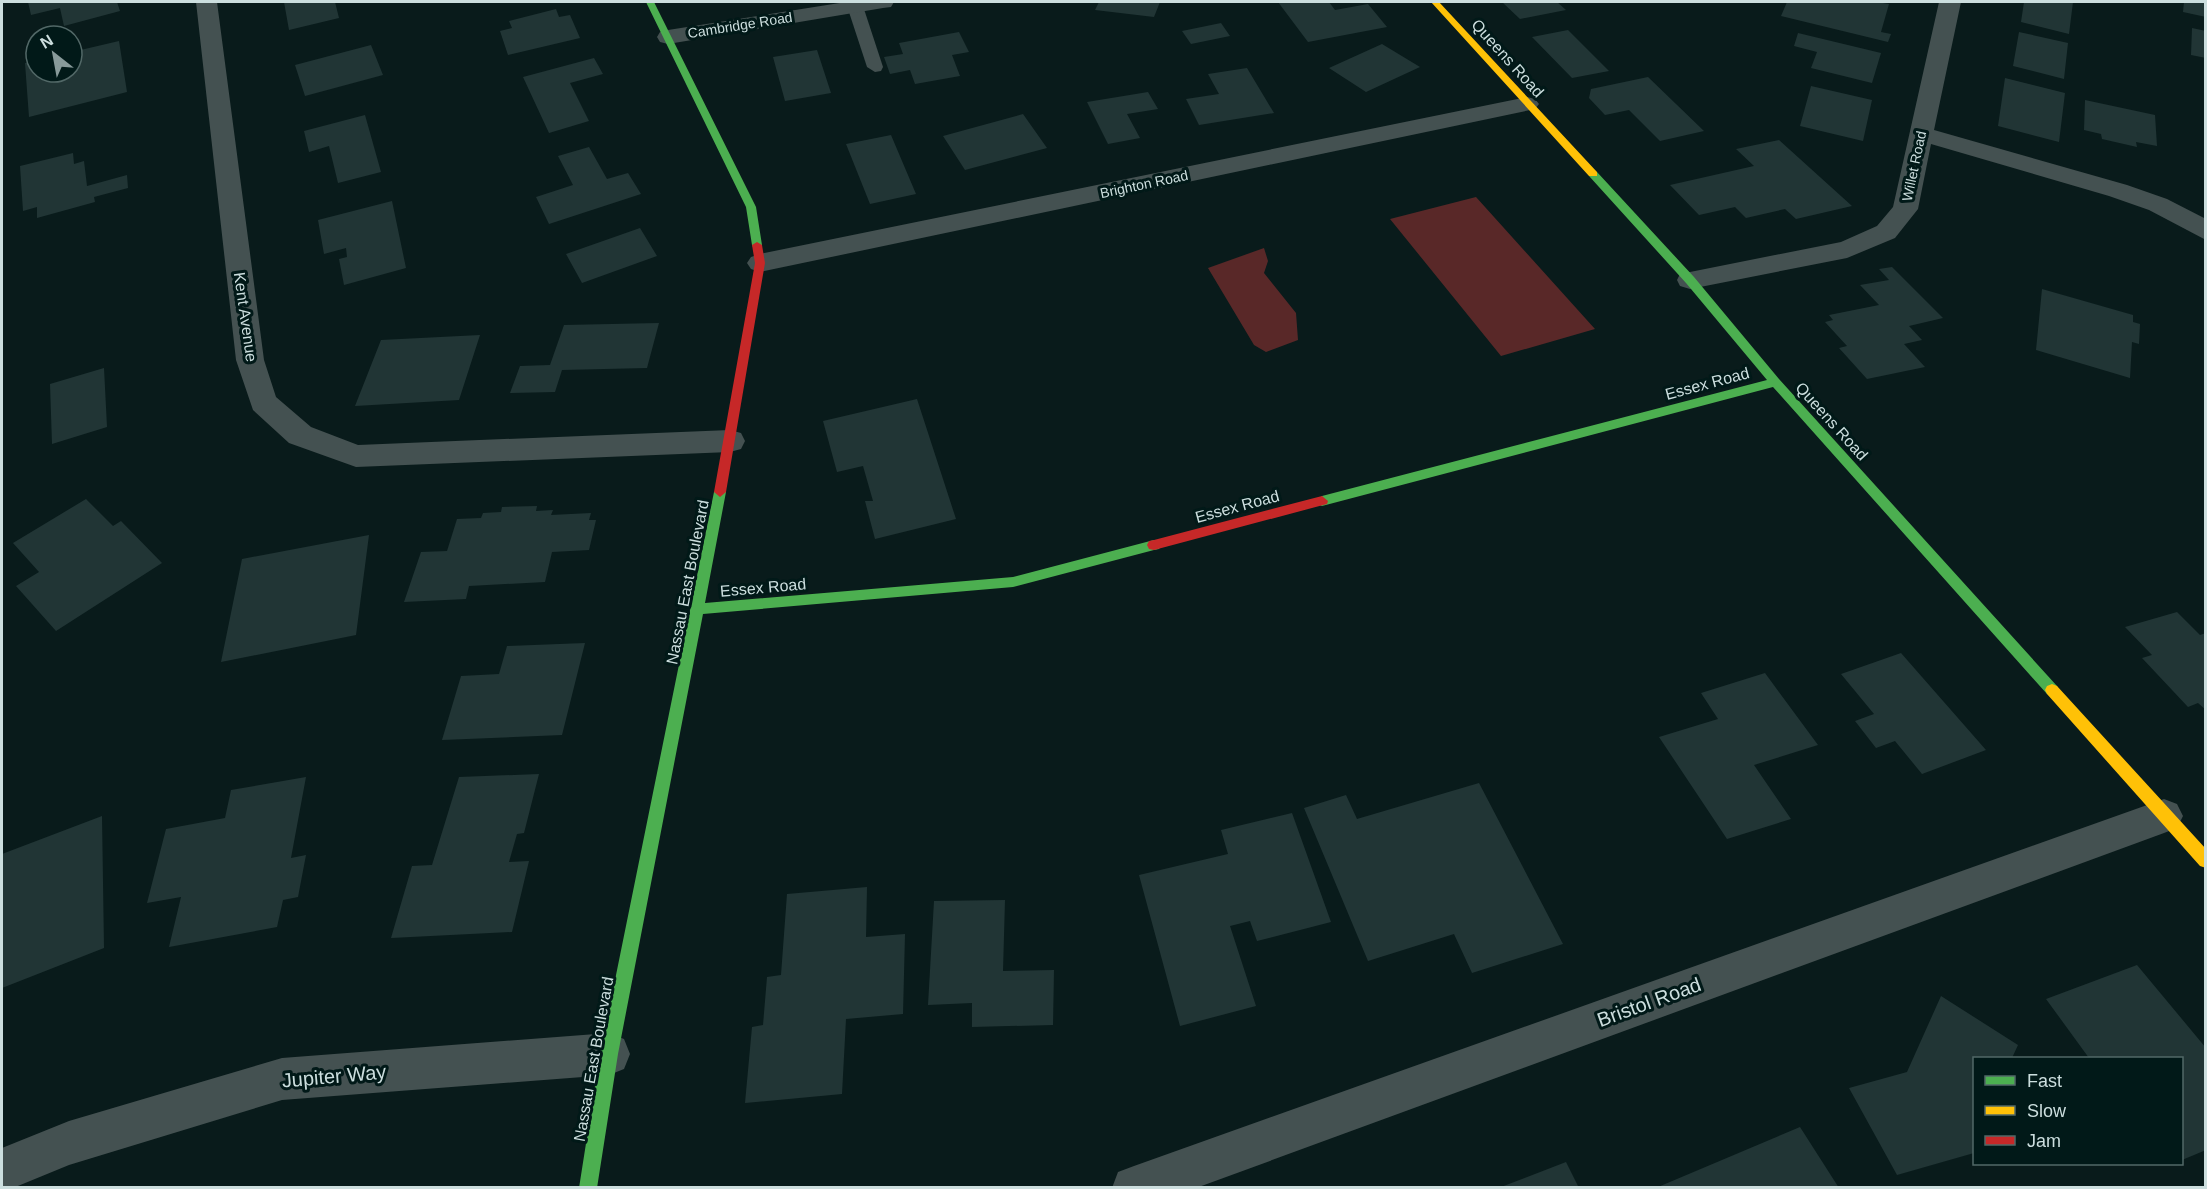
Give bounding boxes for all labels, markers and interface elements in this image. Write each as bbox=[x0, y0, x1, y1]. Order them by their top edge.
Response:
street label: Cambridge Road bbox=[686, 9, 794, 41]
street label: Queens Road bbox=[1468, 16, 1547, 101]
north arrow bbox=[24, 24, 84, 84]
text: N bbox=[37, 31, 56, 52]
street label: Willet Road bbox=[1899, 129, 1929, 203]
street label: Brighton Road bbox=[1099, 167, 1189, 201]
street label: Kent Avenue bbox=[231, 271, 260, 363]
street label: Essex Road bbox=[1663, 364, 1751, 403]
street label: Queens Road bbox=[1792, 379, 1871, 464]
street label: Essex Road bbox=[1193, 487, 1281, 526]
street label: Nassau East Boulevard bbox=[663, 498, 712, 666]
street label: Essex Road bbox=[719, 575, 807, 600]
street label: Bristol Road bbox=[1594, 973, 1704, 1031]
street label: Nassau East Boulevard bbox=[571, 975, 616, 1143]
legend bbox=[1973, 1057, 2183, 1165]
street label: Jupiter Way bbox=[281, 1060, 387, 1092]
text: Fast bbox=[2027, 1071, 2062, 1091]
text: Slow bbox=[2027, 1101, 2067, 1121]
text: Jam bbox=[2027, 1131, 2061, 1151]

